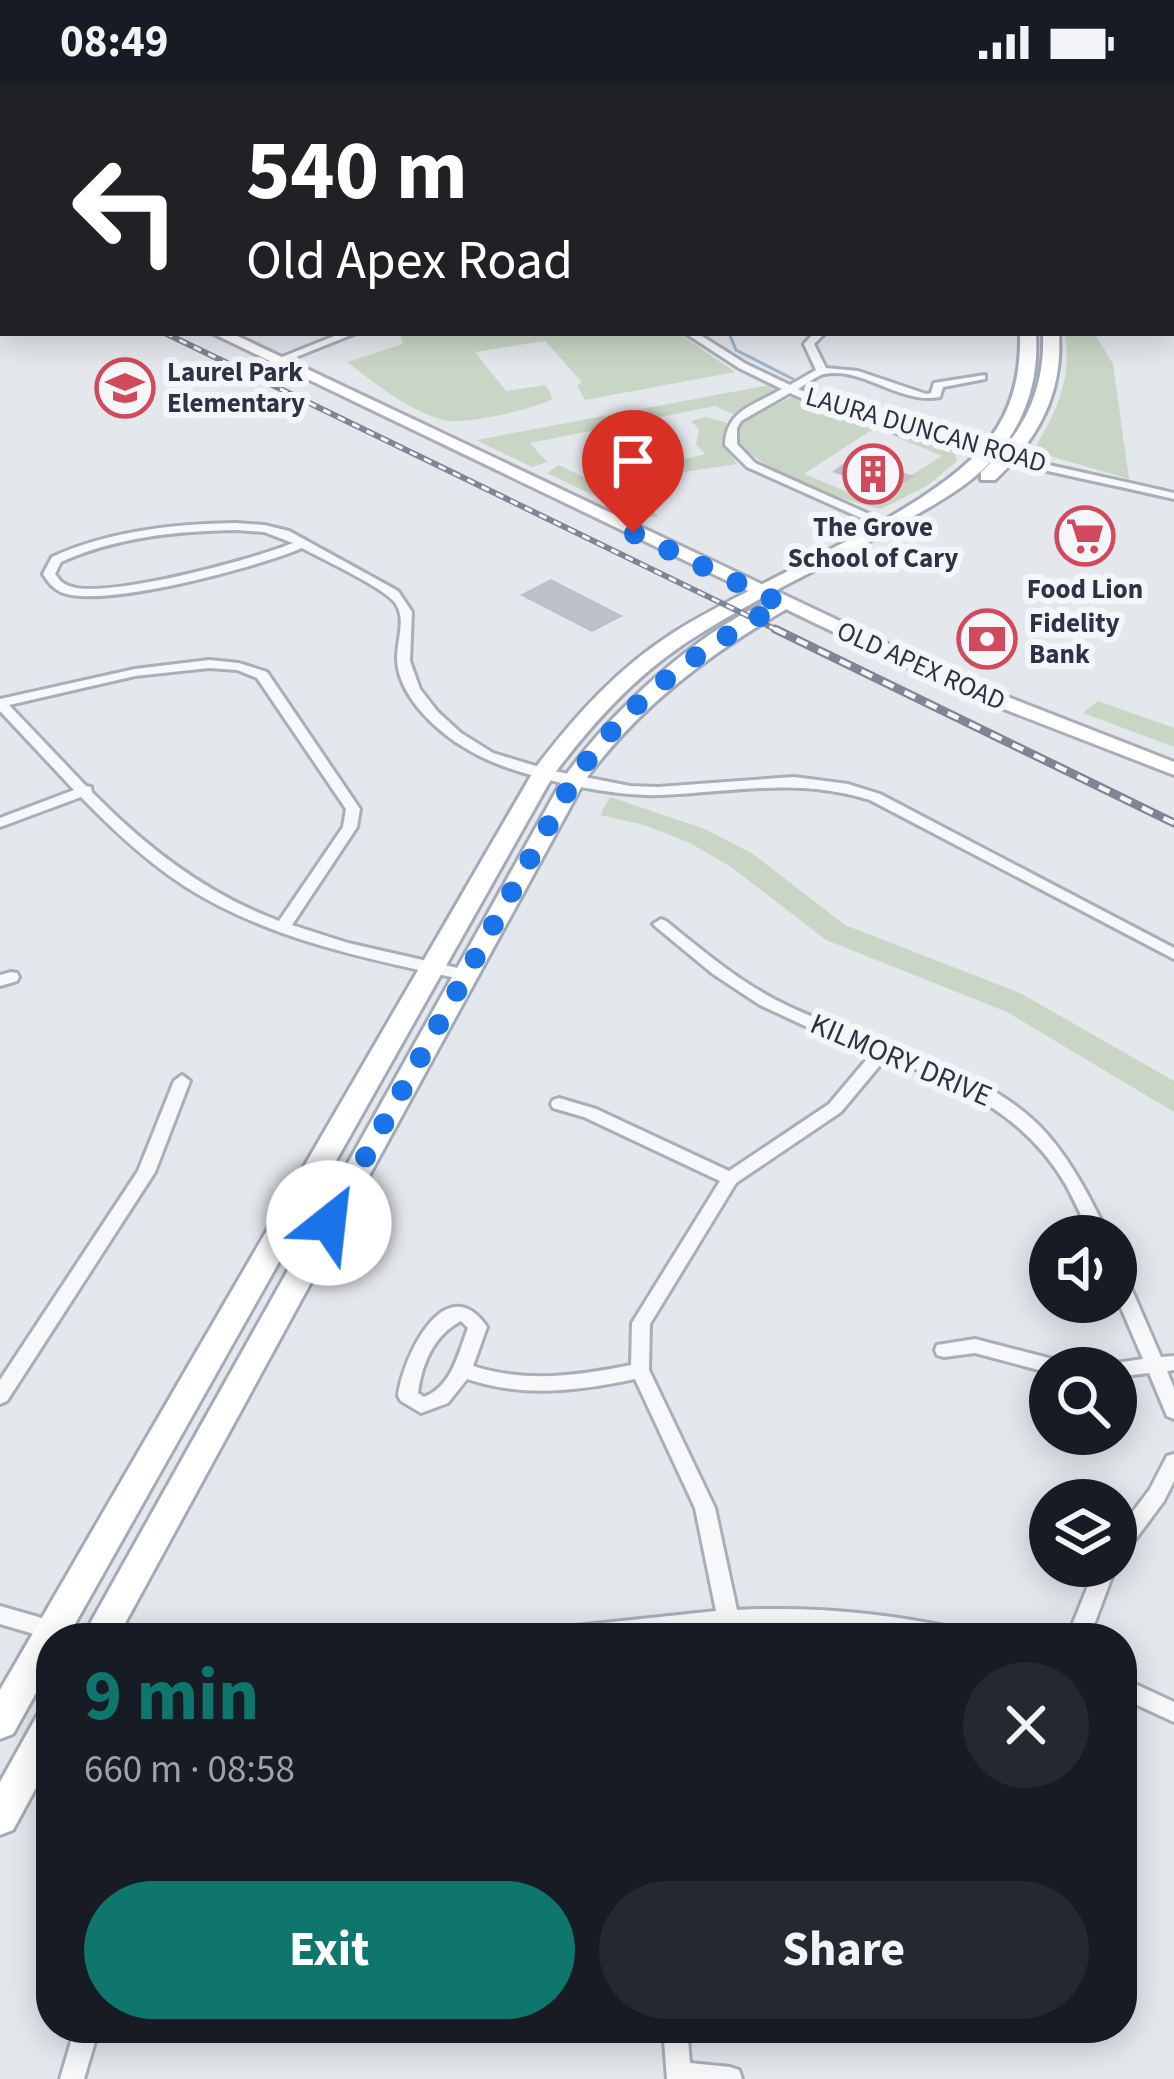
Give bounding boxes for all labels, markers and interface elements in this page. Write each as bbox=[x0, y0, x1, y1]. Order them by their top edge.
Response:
text: 08:49 bbox=[60, 10, 169, 74]
text: 540 m bbox=[246, 112, 468, 232]
icon: left bbox=[48, 132, 204, 288]
text: Old Apex Road bbox=[246, 223, 573, 300]
place label: Laurel Park Elementary bbox=[167, 353, 305, 423]
school or university icon: Laurel Park Elementary bbox=[94, 357, 156, 419]
street label: LAURA DUNCAN ROAD bbox=[801, 377, 1051, 483]
pin bbox=[582, 410, 684, 533]
icon: arrive bbox=[600, 428, 666, 494]
building icon: The Grove School of Cary bbox=[842, 443, 904, 505]
supermarket icon: Food Lion bbox=[1054, 505, 1116, 567]
place label: The Grove School of Cary bbox=[788, 508, 958, 578]
place label: Food Lion bbox=[1027, 570, 1143, 609]
place label: Fidelity Bank bbox=[1029, 604, 1120, 674]
bank icon: Fidelity Bank bbox=[956, 608, 1018, 670]
street label: OLD APEX ROAD bbox=[830, 611, 1012, 721]
street label: KILMORY DRIVE bbox=[804, 1002, 998, 1118]
position arrow bbox=[266, 1160, 392, 1286]
map controls bbox=[1029, 1215, 1137, 1587]
button: sound bbox=[1029, 1215, 1137, 1323]
button: search bbox=[1029, 1347, 1137, 1455]
button: layers bbox=[1029, 1479, 1137, 1587]
text: 9 min bbox=[84, 1645, 259, 1748]
button: close bbox=[963, 1662, 1089, 1788]
text: 660 m · 08:58 bbox=[84, 1742, 295, 1798]
button: Exit bbox=[84, 1881, 575, 2019]
button: Share bbox=[599, 1881, 1089, 2019]

